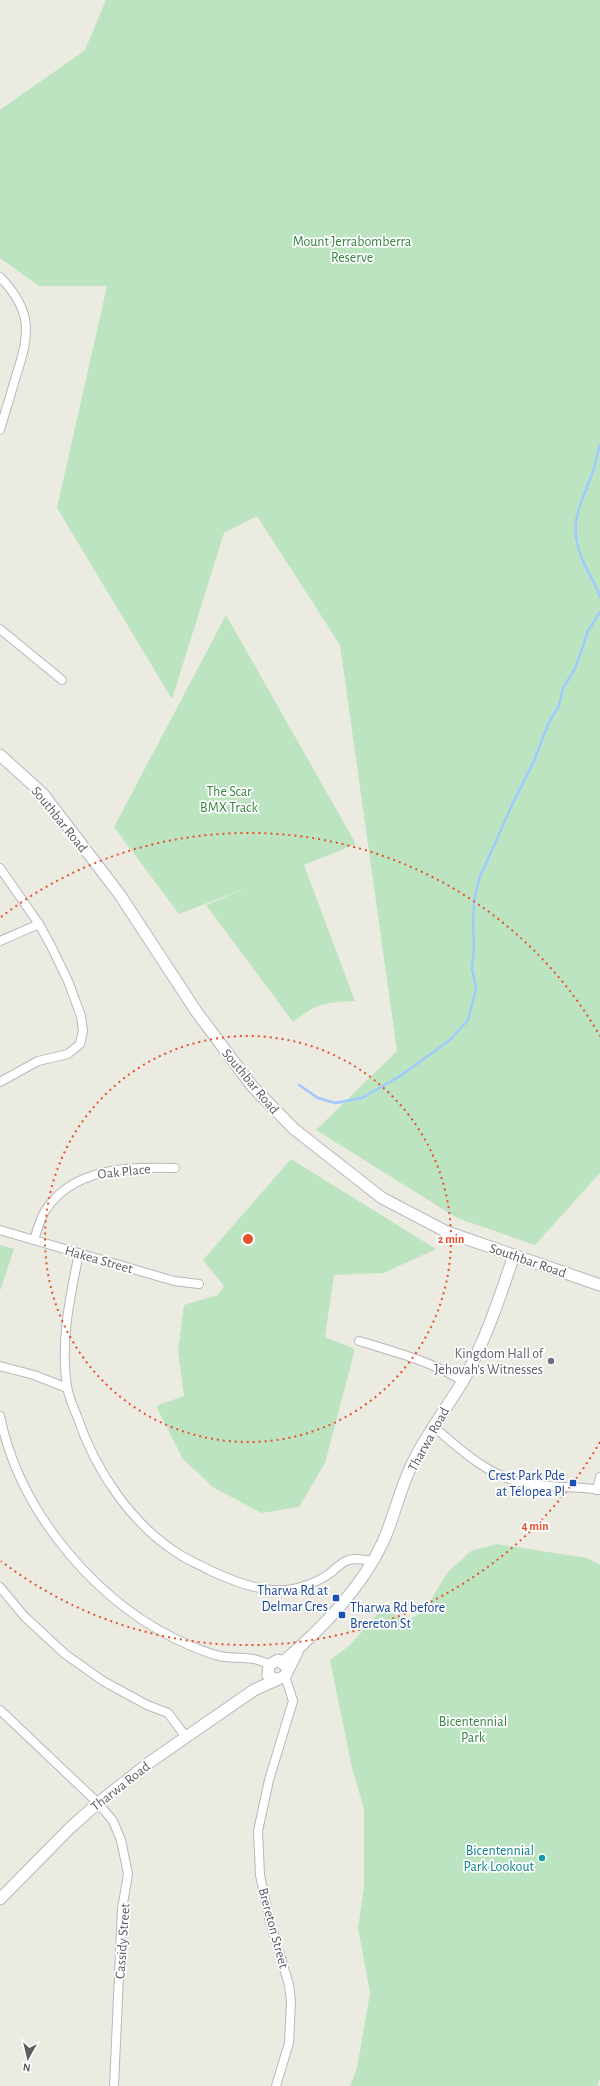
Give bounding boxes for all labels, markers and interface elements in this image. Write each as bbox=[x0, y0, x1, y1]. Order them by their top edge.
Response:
park label: Mount Jerrabomberra Reserve bbox=[293, 235, 412, 265]
street label: Southbar Road bbox=[29, 784, 90, 855]
park label: The Scar BMX Track bbox=[200, 785, 258, 815]
street label: Southbar Road bbox=[219, 1046, 281, 1117]
street label: Oak Place bbox=[97, 1162, 151, 1182]
centre of rings bbox=[241, 1232, 255, 1246]
text: 2 min bbox=[438, 1233, 464, 1245]
street label: Southbar Road bbox=[487, 1241, 568, 1281]
street label: Hakea Street bbox=[63, 1244, 135, 1276]
place label: Kingdom Hall of Jehovah's Witnesses bbox=[434, 1347, 544, 1377]
marker: Kingdom Hall of Jehovah's Witnesses bbox=[546, 1356, 556, 1366]
street label: Tharwa Road bbox=[406, 1405, 452, 1474]
place label: Crest Park Pde at Telopea Pl bbox=[488, 1469, 565, 1499]
marker: Crest Park Pde at Telopea Pl bbox=[568, 1478, 578, 1488]
text: 4 min bbox=[521, 1520, 549, 1532]
place label: Tharwa Rd at Delmar Cres bbox=[257, 1584, 329, 1614]
marker: Tharwa Rd at Delmar Cres bbox=[331, 1593, 341, 1603]
place label: Tharwa Rd before Brereton St bbox=[350, 1601, 445, 1631]
marker: Tharwa Rd before Brereton St bbox=[337, 1610, 347, 1620]
park label: Bicentennial Park bbox=[439, 1715, 507, 1745]
street label: Tharwa Road bbox=[88, 1759, 153, 1814]
place label: Bicentennial Park Lookout bbox=[464, 1844, 535, 1874]
marker: Bicentennial Park Lookout bbox=[537, 1853, 547, 1863]
street label: Brereton Street bbox=[256, 1886, 291, 1971]
street label: Cassidy Street bbox=[113, 1902, 133, 1979]
north arrow bbox=[8, 2038, 48, 2078]
text: N bbox=[22, 2061, 31, 2073]

